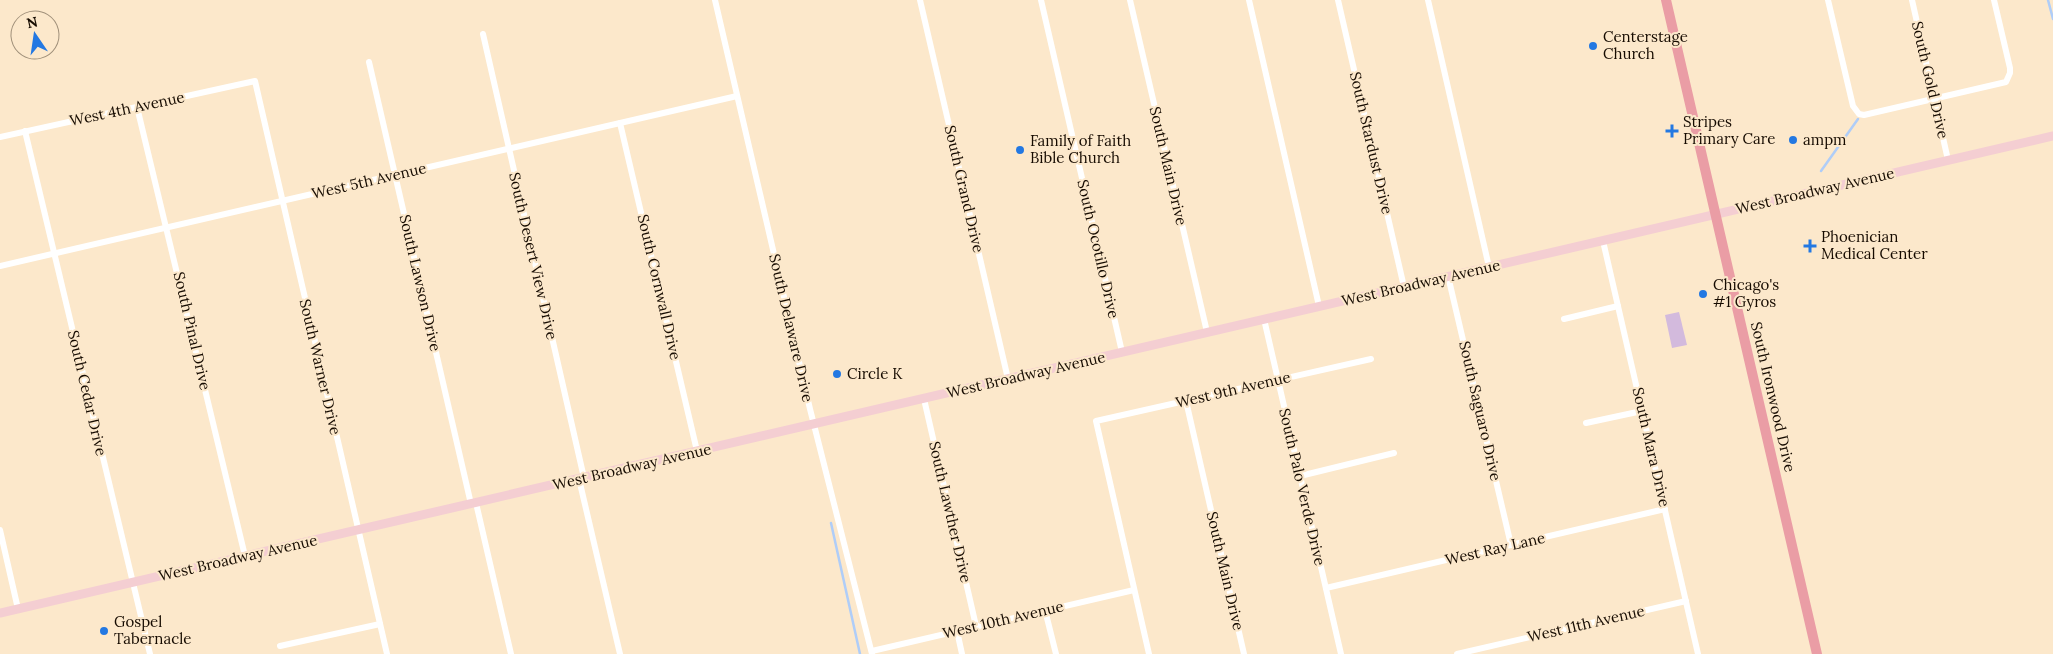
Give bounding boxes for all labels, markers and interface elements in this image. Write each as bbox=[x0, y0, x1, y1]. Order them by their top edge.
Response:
north arrow bbox=[10, 10, 60, 60]
text: N bbox=[25, 12, 40, 32]
street label: South Gold Drive bbox=[1908, 19, 1953, 140]
place label: Centerstage Church bbox=[1603, 27, 1688, 63]
marker: Centerstage Church bbox=[1587, 40, 1599, 52]
street label: South Stardust Drive bbox=[1346, 70, 1397, 216]
street label: West 4th Avenue bbox=[68, 87, 186, 130]
street label: South Main Drive bbox=[1146, 105, 1191, 227]
place label: Stripes Primary Care bbox=[1683, 112, 1775, 148]
street label: South Grand Drive bbox=[941, 123, 988, 254]
marker: Stripes Primary Care bbox=[1665, 124, 1679, 138]
place label: ampm bbox=[1803, 130, 1847, 149]
place label: Family of Faith Bible Church bbox=[1030, 131, 1131, 167]
marker: ampm bbox=[1787, 134, 1799, 146]
marker: Family of Faith Bible Church bbox=[1014, 144, 1026, 156]
street label: West 5th Avenue bbox=[310, 158, 428, 203]
street label: West Broadway Avenue bbox=[1734, 163, 1896, 218]
street label: South Desert View Drive bbox=[505, 170, 562, 341]
street label: South Ocotillo Drive bbox=[1073, 178, 1124, 320]
street label: South Cornwall Drive bbox=[633, 212, 685, 362]
street label: South Lawson Drive bbox=[396, 213, 445, 353]
place label: Phoenician Medical Center bbox=[1821, 227, 1928, 263]
marker: Phoenician Medical Center bbox=[1803, 239, 1817, 253]
street label: South Delaware Drive bbox=[765, 252, 818, 404]
street label: West Broadway Avenue bbox=[1340, 255, 1502, 310]
street label: South Pinal Drive bbox=[170, 270, 215, 392]
place label: Chicago's #1 Gyros bbox=[1713, 275, 1779, 311]
marker: Chicago's #1 Gyros bbox=[1697, 288, 1709, 300]
street label: South Warner Drive bbox=[296, 297, 345, 437]
street label: South Ironwood Drive bbox=[1747, 320, 1800, 474]
street label: South Cedar Drive bbox=[64, 328, 111, 457]
street label: South Saguaro Drive bbox=[1455, 339, 1506, 483]
street label: West Broadway Avenue bbox=[945, 347, 1107, 402]
place label: Circle K bbox=[847, 364, 903, 383]
street label: West 9th Avenue bbox=[1174, 367, 1292, 412]
marker: Circle K bbox=[831, 368, 843, 380]
street label: South Mara Drive bbox=[1628, 385, 1674, 508]
street label: South Palo Verde Drive bbox=[1275, 406, 1330, 567]
street label: West Broadway Avenue bbox=[551, 439, 713, 494]
street label: South Lawther Drive bbox=[925, 439, 976, 584]
street label: South Main Drive bbox=[1203, 510, 1248, 632]
street label: West Ray Lane bbox=[1443, 528, 1547, 569]
street label: West Broadway Avenue bbox=[157, 530, 319, 585]
street label: West 10th Avenue bbox=[941, 596, 1065, 643]
street label: West 11th Avenue bbox=[1525, 601, 1646, 646]
place label: Gospel Tabernacle bbox=[114, 612, 191, 648]
marker: Gospel Tabernacle bbox=[98, 625, 110, 637]

